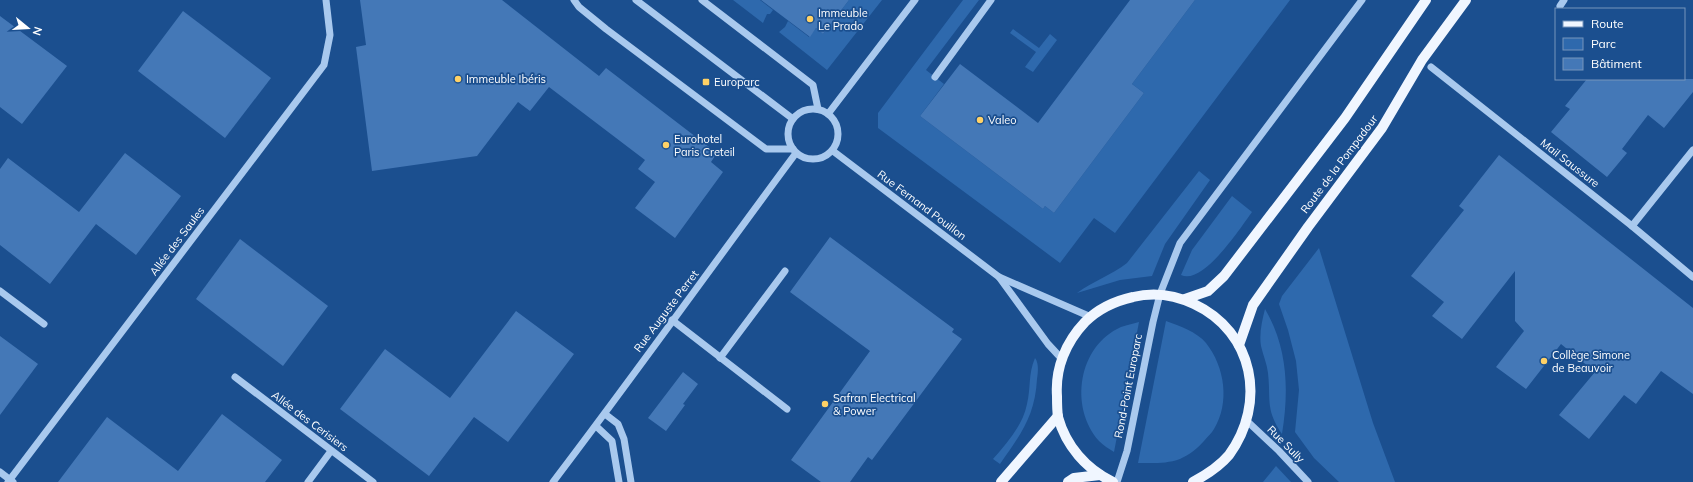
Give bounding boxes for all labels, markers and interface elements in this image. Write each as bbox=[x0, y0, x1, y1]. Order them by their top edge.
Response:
place label: Immeuble Le Prado bbox=[818, 6, 868, 33]
north arrow bbox=[8, 8, 48, 48]
legend bbox=[1555, 8, 1685, 80]
marker: Immeuble Le Prado bbox=[805, 14, 815, 24]
text: Route bbox=[1591, 16, 1624, 31]
text: N bbox=[30, 25, 45, 37]
text: Parc bbox=[1591, 36, 1616, 51]
text: Bâtiment bbox=[1591, 56, 1642, 71]
place label: Immeuble Ibéris bbox=[466, 72, 546, 86]
marker: Immeuble Ibéris bbox=[453, 74, 463, 84]
place label: Europarc bbox=[714, 75, 760, 89]
marker: Europarc bbox=[701, 77, 711, 87]
street label: Route de la Pompadour bbox=[1297, 112, 1381, 216]
place label: Valeo bbox=[988, 113, 1017, 127]
marker: Valeo bbox=[975, 115, 985, 125]
place label: Eurohotel Paris Creteil bbox=[674, 132, 735, 159]
street label: Mail Saussure bbox=[1538, 136, 1602, 190]
marker: Eurohotel Paris Creteil bbox=[661, 140, 671, 150]
street label: Rue Fernand Pouillon bbox=[875, 167, 969, 243]
street label: Allée des Saules bbox=[146, 204, 208, 278]
street label: Rue Auguste Perret bbox=[631, 267, 701, 355]
street label: Rond-Point Europarc bbox=[1111, 332, 1145, 439]
place label: Collège Simone de Beauvoir bbox=[1552, 348, 1630, 375]
marker: Collège Simone de Beauvoir bbox=[1539, 356, 1549, 366]
street label: Allée des Cerisiers bbox=[269, 388, 351, 454]
place label: Safran Electrical & Power bbox=[833, 391, 916, 418]
marker: Safran Electrical & Power bbox=[820, 399, 830, 409]
street label: Rue Sully bbox=[1264, 422, 1308, 466]

